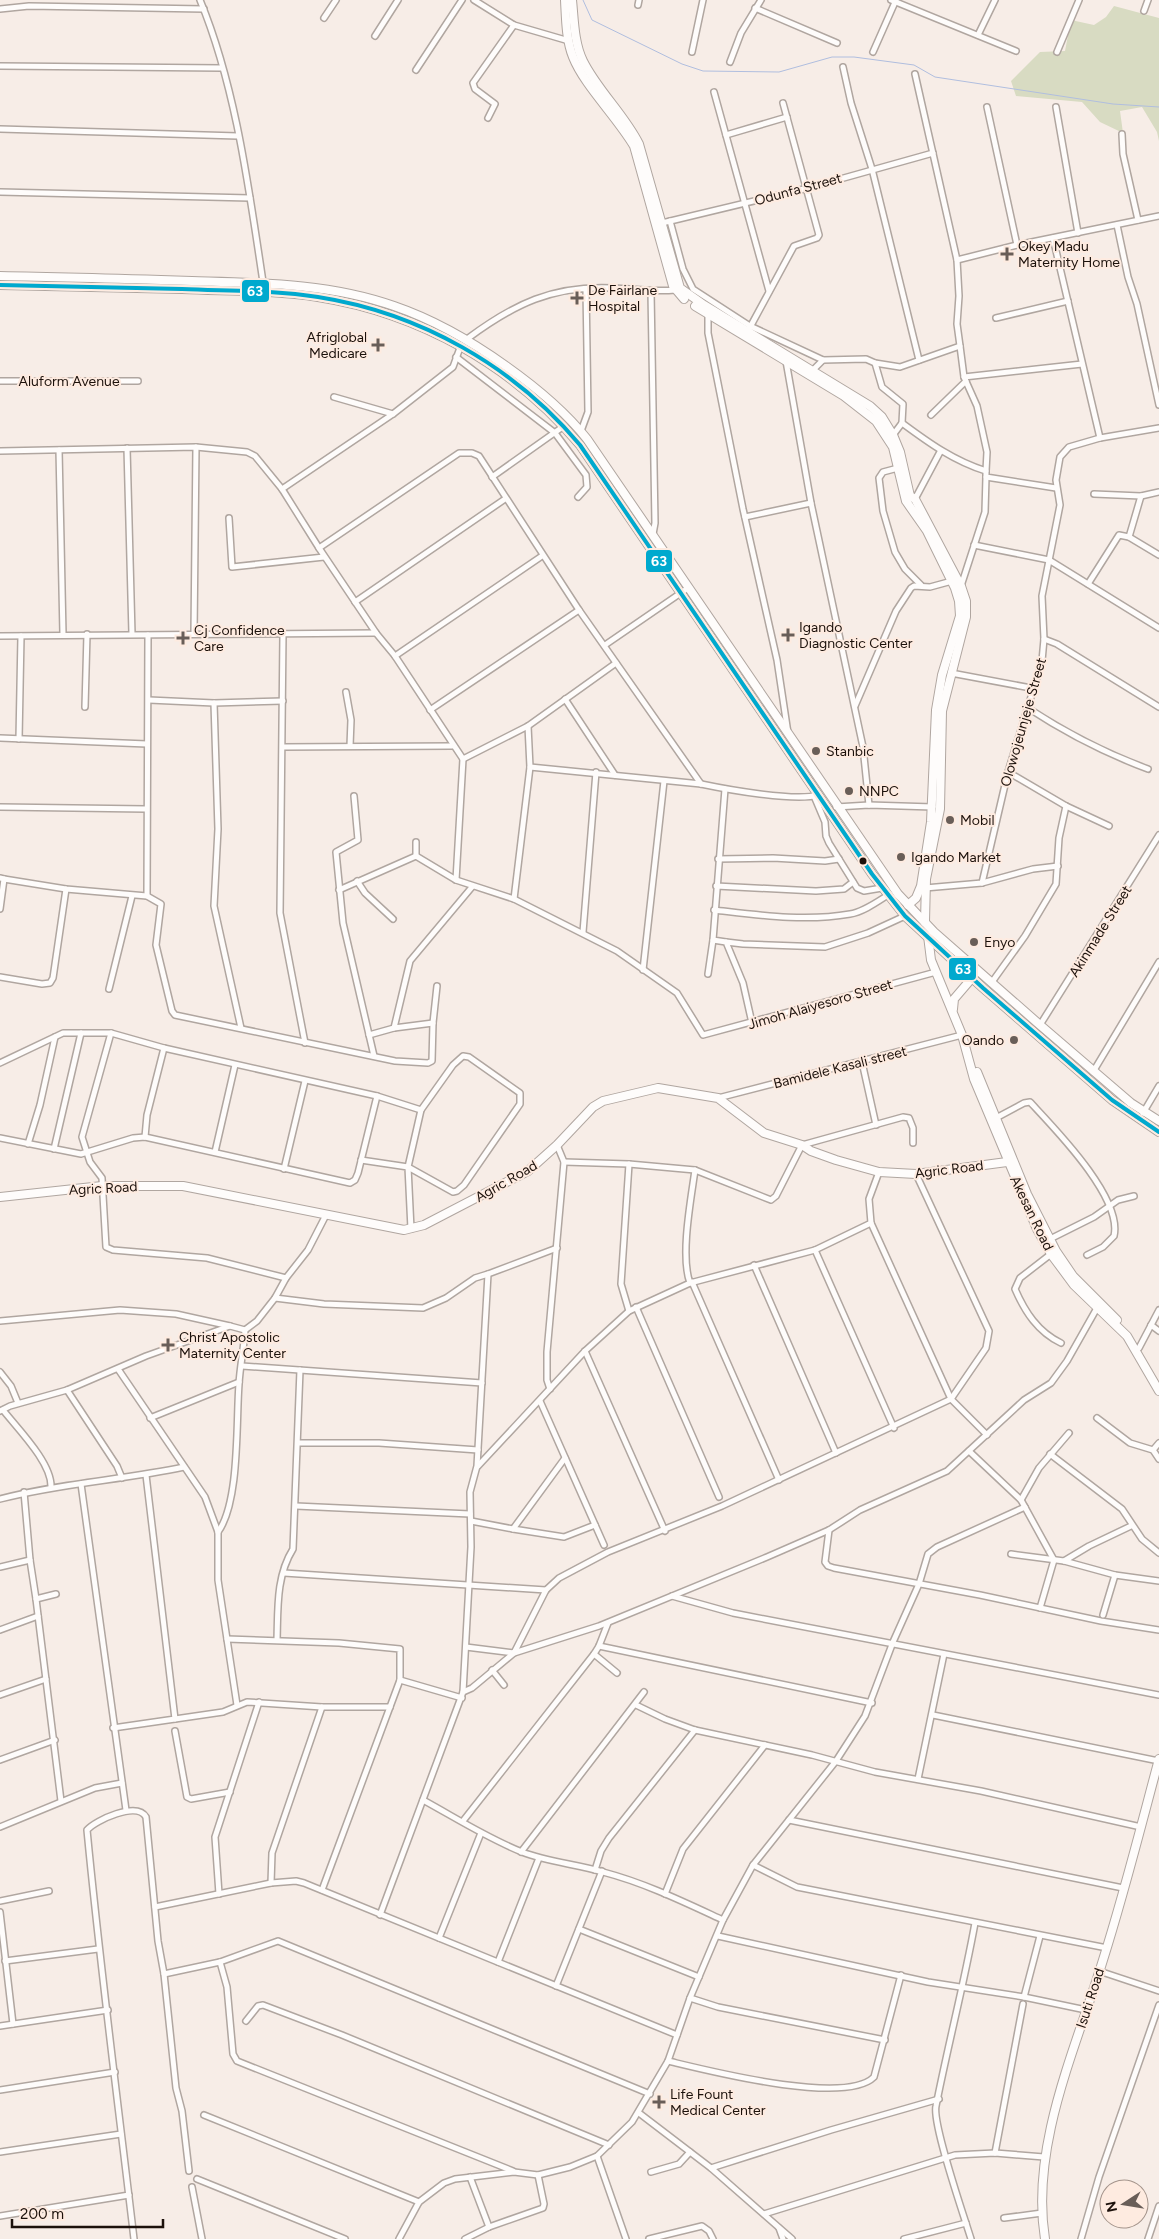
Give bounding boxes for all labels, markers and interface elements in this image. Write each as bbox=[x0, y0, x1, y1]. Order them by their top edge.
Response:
street label: Odunfa Street bbox=[753, 170, 844, 209]
place label: Okey Madu Maternity Home bbox=[1018, 238, 1120, 271]
marker: Okey Madu Maternity Home bbox=[1000, 247, 1014, 261]
line badge: 63 bbox=[241, 279, 270, 303]
place label: De Fairlane Hospital bbox=[588, 282, 657, 315]
text: 63 bbox=[247, 283, 263, 300]
marker: De Fairlane Hospital bbox=[570, 291, 584, 305]
place label: Afriglobal Medicare bbox=[307, 329, 367, 362]
marker: Afriglobal Medicare bbox=[371, 338, 385, 352]
street label: Aluform Avenue bbox=[18, 373, 120, 390]
line badge: 63 bbox=[645, 549, 673, 573]
text: 63 bbox=[651, 553, 667, 570]
place label: Igando Diagnostic Center bbox=[799, 619, 913, 652]
place label: Cj Confidence Care bbox=[194, 622, 285, 655]
marker: Igando Diagnostic Center bbox=[781, 628, 795, 642]
marker: Cj Confidence Care bbox=[176, 631, 190, 645]
street label: Olowojeunjeje Street bbox=[997, 656, 1050, 789]
place label: Stanbic bbox=[826, 743, 874, 760]
marker: Stanbic bbox=[810, 745, 822, 757]
place label: NNPC bbox=[859, 783, 899, 800]
marker: NNPC bbox=[843, 785, 855, 797]
place label: Mobil bbox=[960, 812, 995, 829]
marker: Mobil bbox=[944, 814, 956, 826]
place label: Igando Market bbox=[911, 849, 1001, 866]
marker: Igando Market bbox=[895, 851, 907, 863]
unlabelled marker bbox=[858, 856, 868, 866]
street label: Akinmade Street bbox=[1065, 882, 1135, 980]
place label: Enyo bbox=[984, 934, 1015, 951]
marker: Enyo bbox=[968, 936, 980, 948]
line badge: 63 bbox=[948, 957, 977, 981]
text: 63 bbox=[955, 961, 971, 978]
street label: Jimoh Alaiyesoro Street bbox=[746, 976, 894, 1033]
place label: Oando bbox=[962, 1032, 1004, 1049]
marker: Oando bbox=[1008, 1034, 1020, 1046]
street label: Bamidele Kasali street bbox=[772, 1043, 909, 1092]
street label: Agric Road bbox=[472, 1157, 540, 1206]
street label: Agric Road bbox=[914, 1157, 984, 1182]
street label: Akesan Road bbox=[1006, 1173, 1057, 1253]
street label: Agric Road bbox=[68, 1178, 138, 1199]
place label: Christ Apostolic Maternity Center bbox=[179, 1329, 286, 1362]
marker: Christ Apostolic Maternity Center bbox=[161, 1338, 175, 1352]
street label: Isuti Road bbox=[1073, 1966, 1108, 2030]
place label: Life Fount Medical Center bbox=[670, 2086, 766, 2119]
marker: Life Fount Medical Center bbox=[652, 2095, 666, 2109]
north arrow bbox=[1099, 2179, 1149, 2229]
scale bar bbox=[12, 2196, 164, 2228]
text: N bbox=[1102, 2200, 1121, 2214]
text: 200 m bbox=[20, 2205, 64, 2223]

